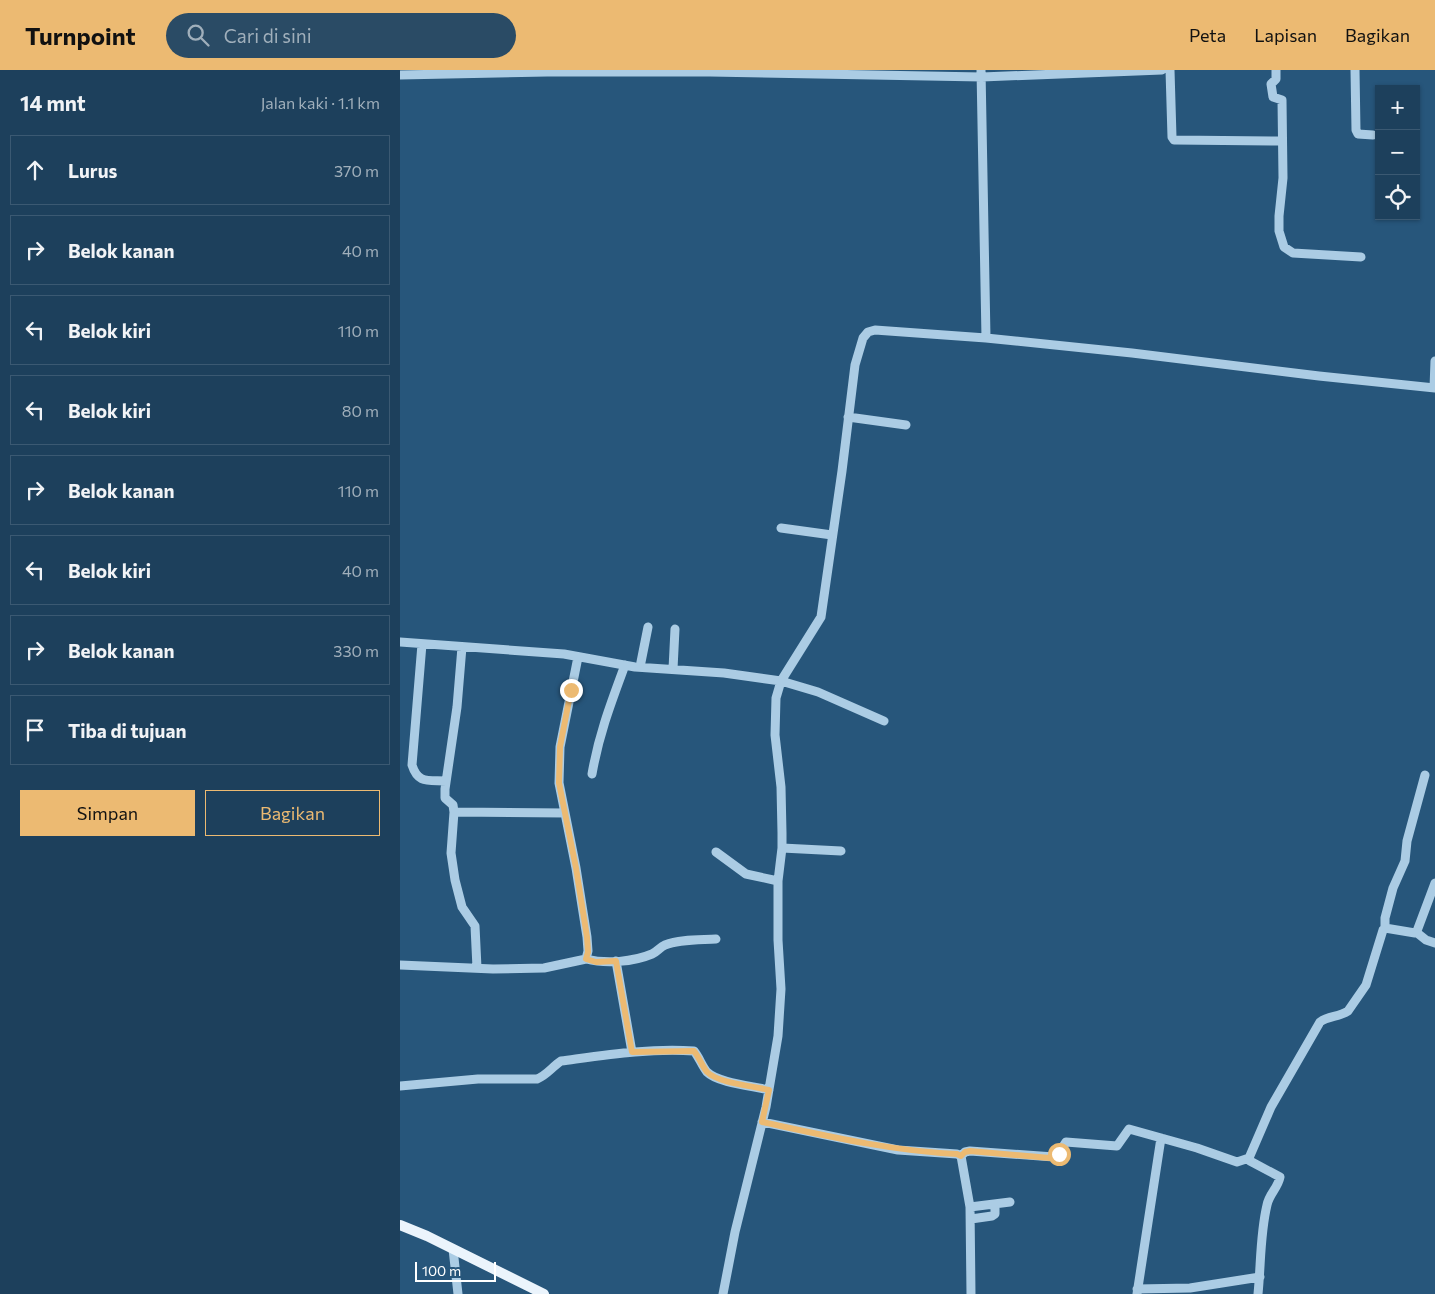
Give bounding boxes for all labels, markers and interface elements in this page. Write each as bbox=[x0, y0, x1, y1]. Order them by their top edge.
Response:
search box bbox=[166, 13, 516, 58]
text: Turnpoint bbox=[25, 21, 136, 50]
icon: search bbox=[184, 21, 212, 49]
text: Cari di sini bbox=[224, 24, 312, 47]
text: Peta bbox=[1189, 24, 1226, 46]
text: Lapisan bbox=[1254, 24, 1317, 46]
text: Bagikan bbox=[1345, 24, 1410, 46]
map controls bbox=[1375, 85, 1420, 220]
button: + bbox=[1375, 85, 1420, 130]
text: 14 mnt bbox=[20, 90, 86, 115]
text: Jalan kaki · 1.1 km bbox=[261, 93, 380, 112]
button: − bbox=[1375, 130, 1420, 175]
icon: ahead bbox=[21, 156, 49, 184]
text: Lurus bbox=[68, 159, 117, 182]
text: 370 m bbox=[334, 161, 379, 180]
button: locate bbox=[1375, 175, 1420, 220]
icon: right bbox=[21, 236, 49, 264]
text: Belok kanan bbox=[68, 239, 175, 262]
text: 40 m bbox=[342, 241, 379, 260]
icon: left bbox=[21, 316, 49, 344]
text: Belok kiri bbox=[68, 319, 151, 342]
text: 110 m bbox=[338, 321, 379, 340]
icon: left bbox=[21, 396, 49, 424]
text: Belok kiri bbox=[68, 399, 151, 422]
text: 80 m bbox=[342, 401, 379, 420]
icon: right bbox=[21, 476, 49, 504]
text: Belok kanan bbox=[68, 479, 175, 502]
text: 110 m bbox=[338, 481, 379, 500]
icon: left bbox=[21, 556, 49, 584]
text: Belok kiri bbox=[68, 559, 151, 582]
text: 40 m bbox=[342, 561, 379, 580]
icon: right bbox=[21, 636, 49, 664]
text: Belok kanan bbox=[68, 639, 175, 662]
text: 330 m bbox=[333, 641, 379, 660]
route end bbox=[560, 679, 583, 702]
icon: arrive bbox=[21, 716, 49, 744]
text: Tiba di tujuan bbox=[68, 719, 186, 742]
button: Simpan bbox=[20, 790, 195, 836]
button: Bagikan bbox=[205, 790, 380, 836]
route start bbox=[1048, 1143, 1071, 1166]
scale bar bbox=[415, 1259, 496, 1282]
text: 100 m bbox=[422, 1262, 461, 1279]

